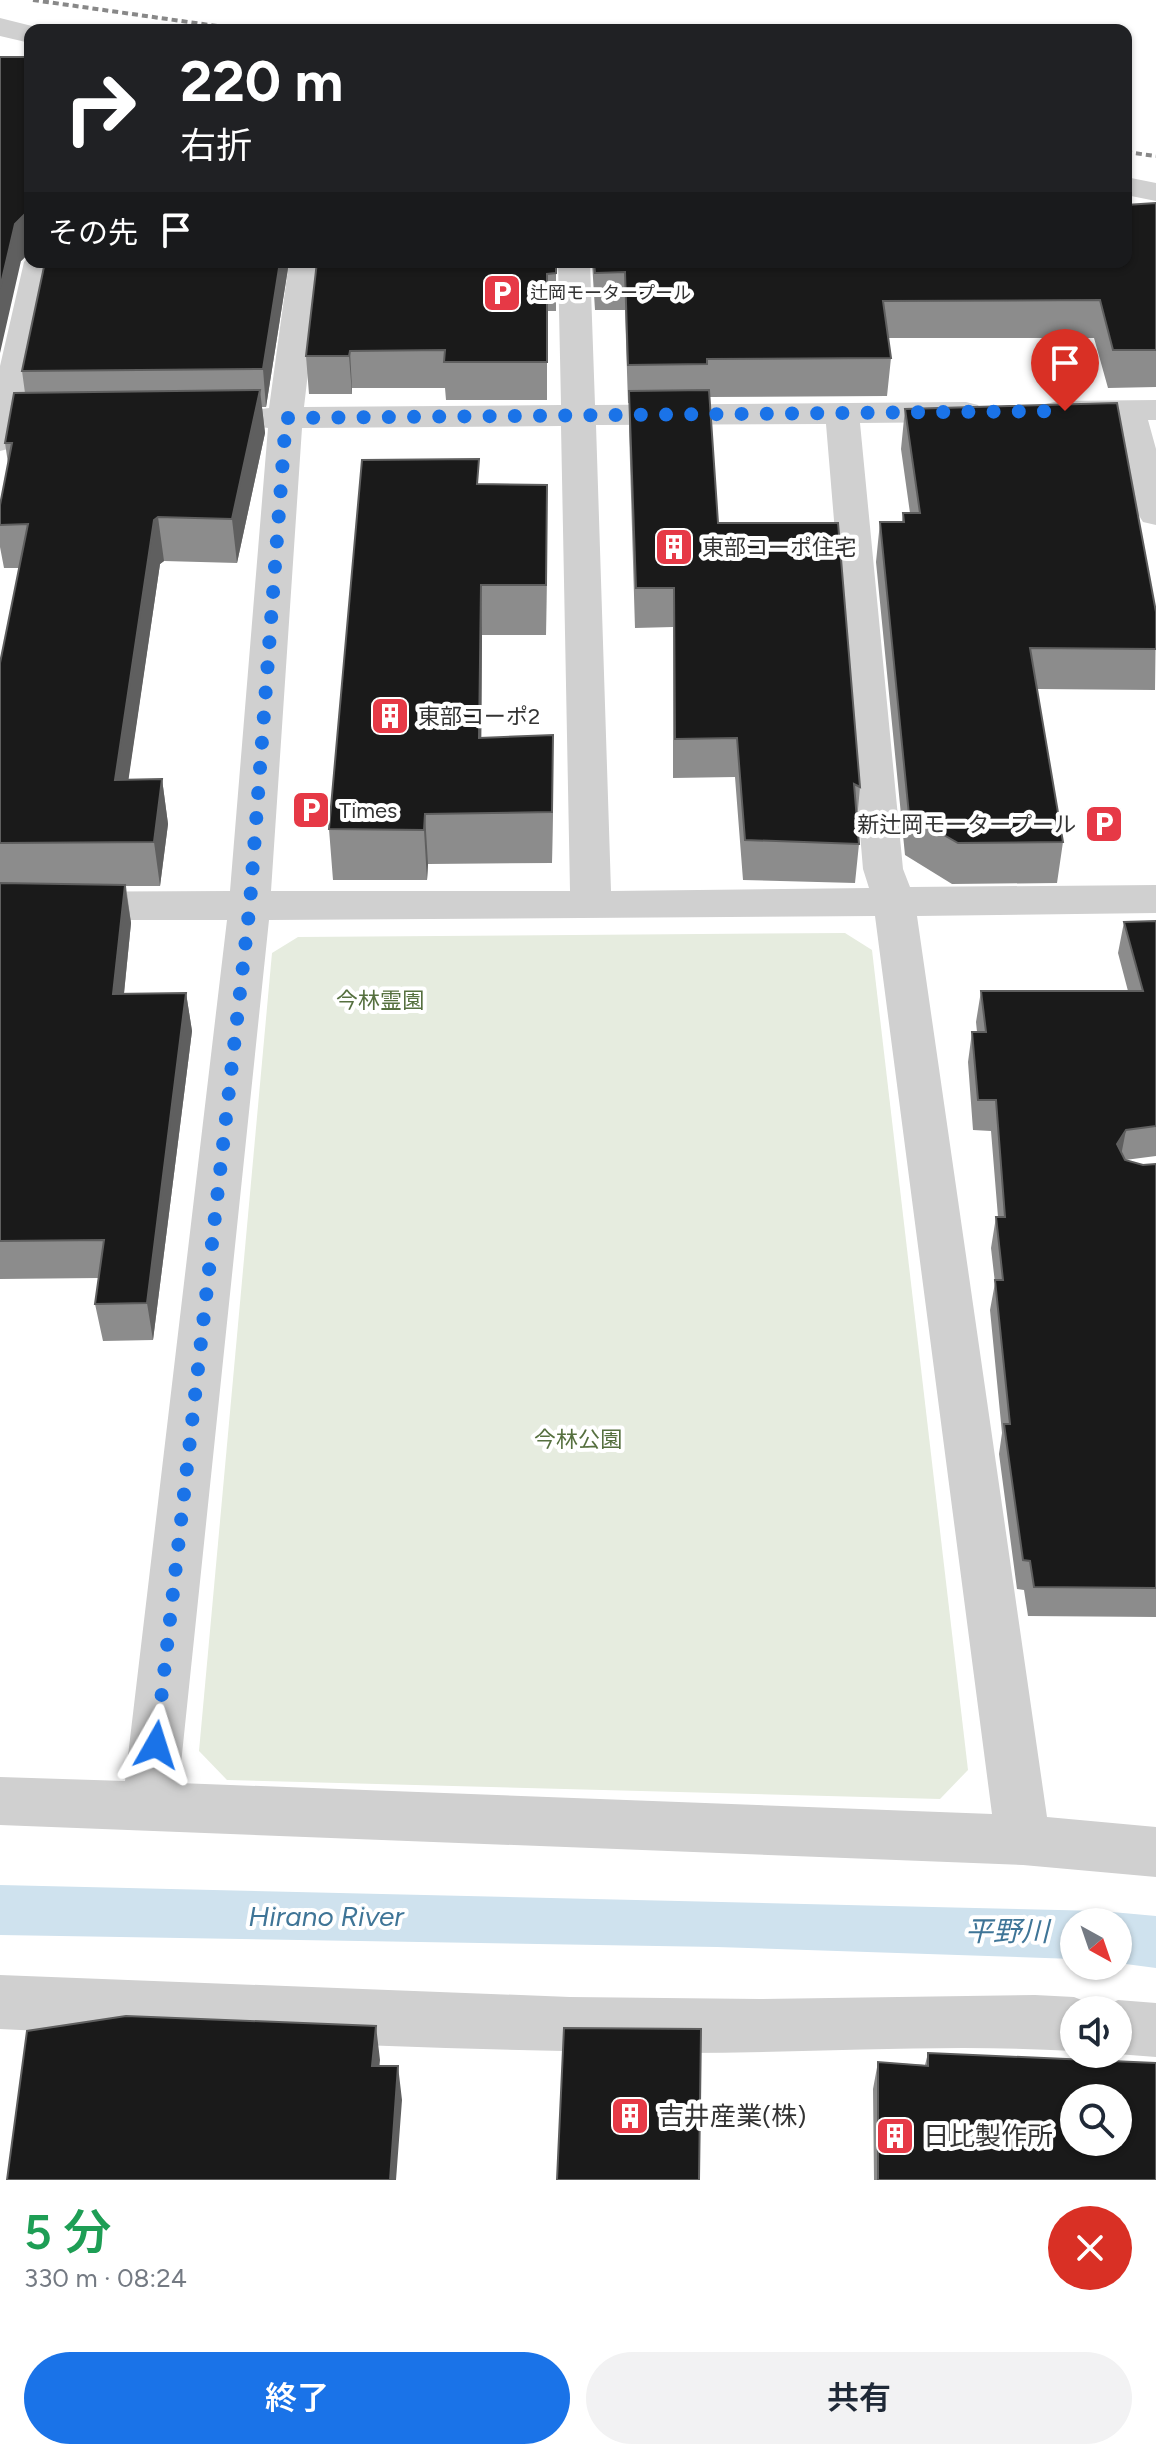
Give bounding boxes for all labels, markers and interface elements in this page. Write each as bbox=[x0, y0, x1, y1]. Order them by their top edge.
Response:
text: 220 m bbox=[180, 48, 343, 115]
icon: right bbox=[48, 56, 152, 160]
text: 右折 bbox=[180, 124, 252, 167]
icon: arrive bbox=[154, 208, 198, 252]
text: その先 bbox=[48, 214, 138, 251]
parking icon: 辻岡モータープール bbox=[481, 272, 523, 314]
place label: 辻岡モータープール bbox=[530, 282, 691, 304]
pin bbox=[1031, 329, 1099, 411]
icon: arrive bbox=[1043, 341, 1087, 385]
building icon: 東部コーポ住宅 bbox=[653, 526, 695, 568]
place label: 東部コーポ住宅 bbox=[702, 534, 856, 561]
building icon: 東部コーポ2 bbox=[369, 695, 411, 737]
place label: 東部コーポ2 bbox=[418, 703, 540, 730]
parking icon: Times bbox=[290, 789, 332, 831]
place label: Times bbox=[339, 797, 397, 824]
parking icon: 新辻岡モータープール bbox=[1083, 803, 1125, 845]
place label: 新辻岡モータープール bbox=[857, 811, 1076, 838]
park label: 今林霊園 bbox=[336, 987, 424, 1014]
park label: 今林公園 bbox=[534, 1426, 622, 1453]
position arrow bbox=[114, 1703, 198, 1787]
water label: Hirano River bbox=[248, 1899, 405, 1933]
north arrow bbox=[1060, 1908, 1132, 1980]
map controls bbox=[1060, 1908, 1132, 2156]
water label: 平野川 bbox=[965, 1914, 1052, 1948]
button: sound bbox=[1060, 1996, 1132, 2068]
button: search bbox=[1060, 2084, 1132, 2156]
building icon: 吉井産業(株) bbox=[609, 2095, 651, 2137]
place label: 吉井産業(株) bbox=[658, 2100, 806, 2132]
building icon: 日比製作所 bbox=[874, 2115, 916, 2157]
place label: 日比製作所 bbox=[923, 2120, 1053, 2152]
text: 5 分 bbox=[24, 2203, 111, 2261]
button: close bbox=[1048, 2206, 1132, 2290]
text: 330 m · 08:24 bbox=[24, 2262, 187, 2294]
button: 終了 bbox=[24, 2352, 570, 2444]
button: 共有 bbox=[586, 2352, 1132, 2444]

